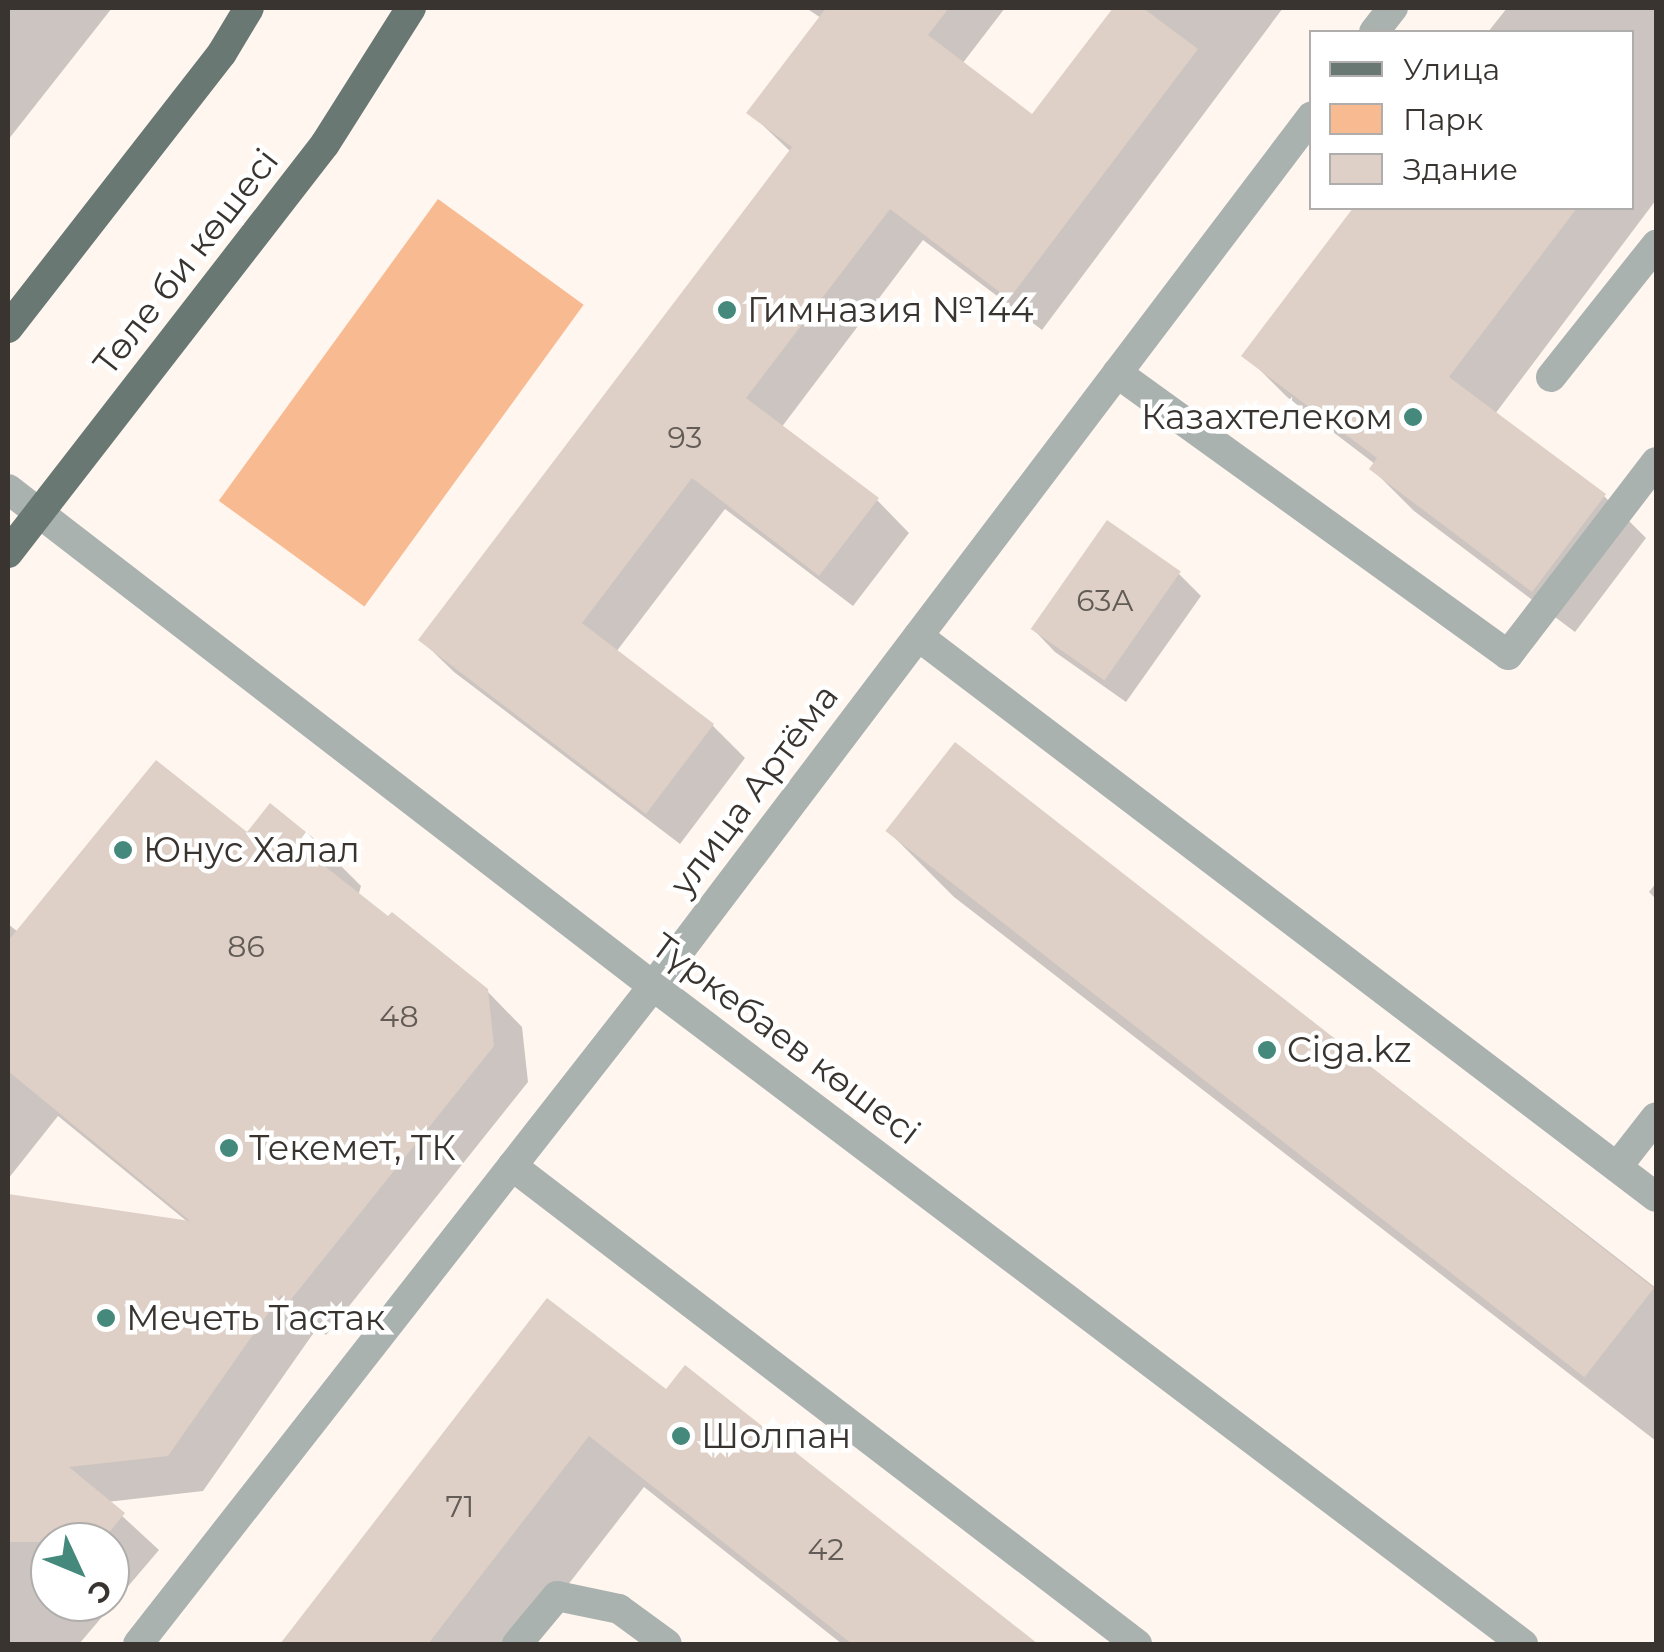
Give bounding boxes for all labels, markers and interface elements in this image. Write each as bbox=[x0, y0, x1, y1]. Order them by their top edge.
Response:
legend bbox=[1309, 30, 1634, 210]
text: Улица bbox=[1403, 51, 1500, 88]
text: Парк bbox=[1403, 101, 1483, 138]
street label: Төле би көшесі bbox=[85, 141, 287, 383]
text: Здание bbox=[1403, 151, 1518, 188]
place label: Гимназия №144 bbox=[747, 289, 1034, 331]
marker: Гимназия №144 bbox=[716, 299, 738, 321]
place label: Казахтелеком bbox=[1141, 396, 1393, 438]
marker: Казахтелеком bbox=[1402, 406, 1424, 428]
house number: 93 bbox=[668, 420, 702, 456]
house number: 63А bbox=[1076, 583, 1134, 619]
street label: улица Артёма bbox=[661, 676, 847, 904]
place label: Юнус Халал bbox=[143, 829, 360, 871]
marker: Юнус Халал bbox=[112, 839, 134, 861]
street label: Түркебаев көшесі bbox=[644, 924, 928, 1154]
house number: 86 bbox=[227, 929, 265, 965]
house number: 48 bbox=[379, 999, 419, 1035]
place label: Ciga.kz bbox=[1287, 1029, 1412, 1071]
marker: Ciga.kz bbox=[1256, 1039, 1278, 1061]
place label: Текемет, ТК bbox=[249, 1127, 456, 1169]
marker: Текемет, ТК bbox=[218, 1137, 240, 1159]
place label: Мечеть Тастак bbox=[126, 1297, 385, 1339]
marker: Мечеть Тастак bbox=[95, 1307, 117, 1329]
place label: Шолпан bbox=[701, 1415, 851, 1457]
marker: Шолпан bbox=[670, 1425, 692, 1447]
house number: 71 bbox=[446, 1489, 474, 1525]
north arrow bbox=[30, 1522, 130, 1622]
house number: 42 bbox=[808, 1532, 844, 1568]
text: С bbox=[81, 1572, 119, 1611]

